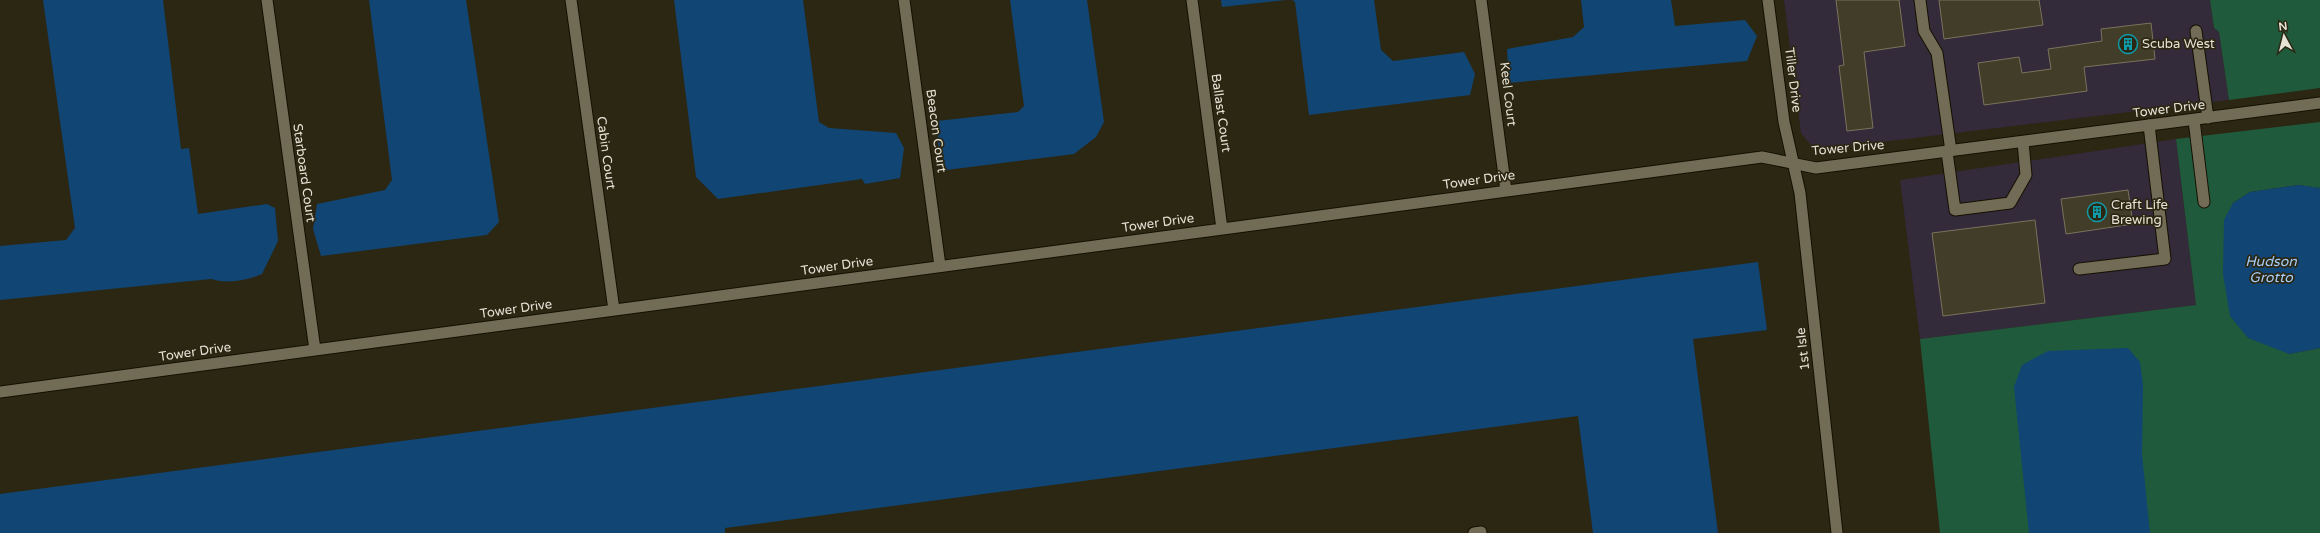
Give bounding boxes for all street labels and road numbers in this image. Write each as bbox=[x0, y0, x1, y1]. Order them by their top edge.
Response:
street label: Tiller Drive bbox=[1781, 47, 1805, 113]
street label: Keel Court bbox=[1496, 61, 1520, 127]
street label: Ballast Court bbox=[1208, 73, 1234, 153]
street label: Beacon Court bbox=[922, 88, 950, 174]
street label: Tower Drive bbox=[2132, 97, 2206, 121]
street label: Cabin Court bbox=[593, 115, 619, 191]
street label: Starboard Court bbox=[289, 123, 319, 223]
street label: Tower Drive bbox=[1811, 137, 1885, 159]
street label: Tower Drive bbox=[1442, 167, 1516, 193]
street label: Tower Drive bbox=[1121, 210, 1195, 236]
street label: Tower Drive bbox=[800, 253, 874, 279]
street label: Tower Drive bbox=[479, 296, 553, 322]
street label: 1st Isle bbox=[1793, 327, 1813, 371]
street label: Tower Drive bbox=[158, 339, 232, 365]

